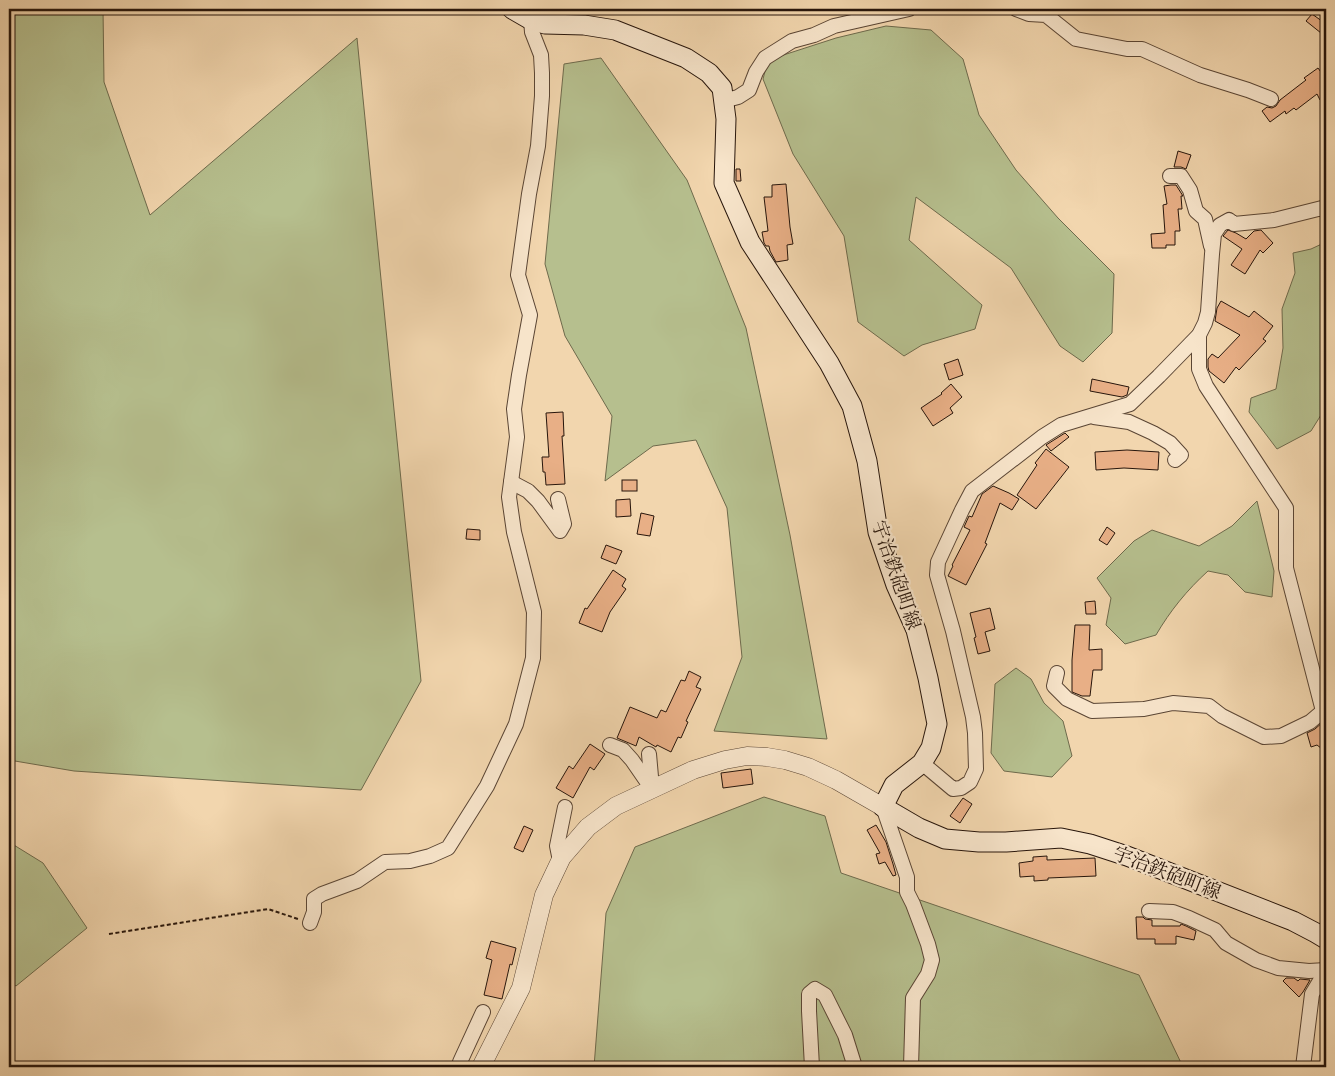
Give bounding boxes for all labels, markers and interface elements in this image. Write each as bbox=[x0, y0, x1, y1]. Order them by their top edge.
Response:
street label: 宇治鉄砲町線 bbox=[866, 517, 926, 633]
street label: 宇治鉄砲町線 bbox=[1109, 841, 1225, 905]

